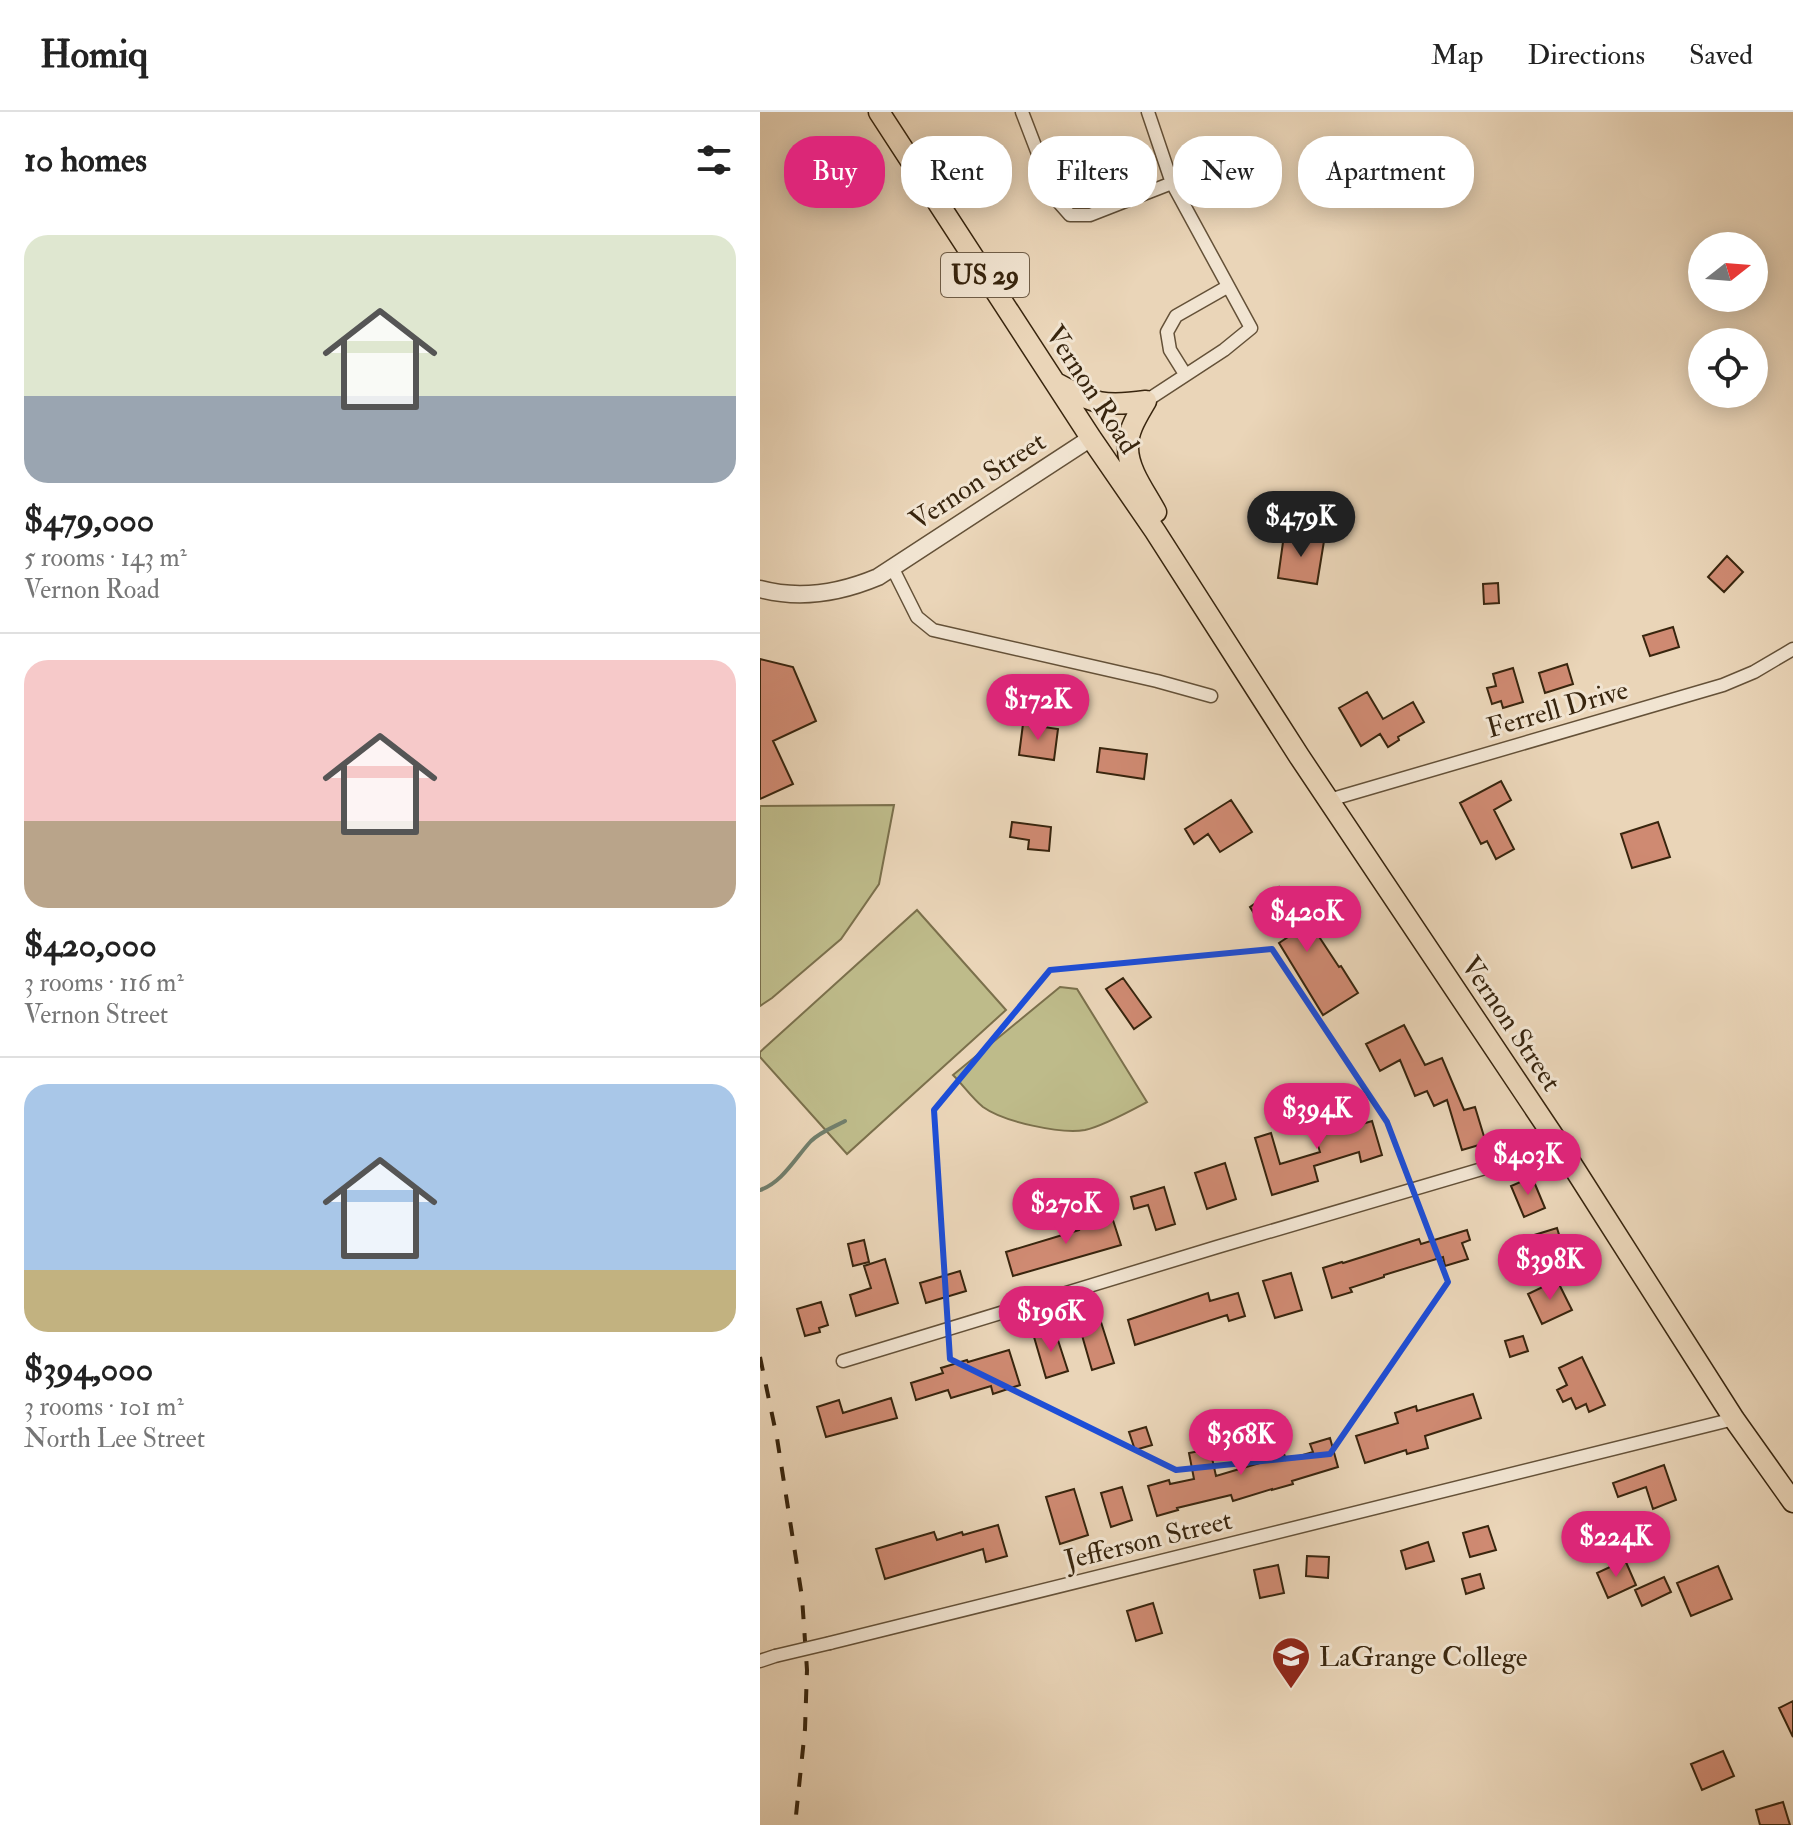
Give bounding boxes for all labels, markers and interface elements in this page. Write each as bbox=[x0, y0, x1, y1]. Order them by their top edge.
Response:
text: Homiq bbox=[40, 31, 148, 79]
text: Map bbox=[1431, 38, 1484, 73]
text: Directions bbox=[1528, 38, 1645, 73]
text: Saved bbox=[1689, 38, 1753, 73]
chip: Buy bbox=[784, 136, 885, 208]
chip: Rent bbox=[901, 136, 1012, 208]
chip: Filters bbox=[1028, 136, 1157, 208]
chip: New bbox=[1173, 136, 1282, 208]
chip: Apartment bbox=[1298, 136, 1474, 208]
icon: filters bbox=[692, 138, 736, 182]
text: 10 homes bbox=[24, 139, 147, 182]
north arrow bbox=[1688, 232, 1768, 312]
map controls bbox=[1688, 232, 1768, 408]
road number: US 29 bbox=[941, 253, 1029, 297]
icon: home bbox=[308, 287, 452, 431]
street label: Vernon Road bbox=[1037, 319, 1146, 461]
button: locate bbox=[1688, 328, 1768, 408]
street label: Vernon Street bbox=[903, 424, 1052, 538]
pin: $479K bbox=[1245, 491, 1357, 559]
text: $479,000 bbox=[24, 499, 154, 542]
text: $479K bbox=[1265, 501, 1337, 533]
text: 5 rooms · 143 m² bbox=[24, 542, 187, 574]
text: Vernon Road bbox=[24, 574, 160, 606]
street label: Ferrell Drive bbox=[1483, 672, 1632, 746]
pin: $172K bbox=[982, 674, 1094, 742]
text: $172K bbox=[1004, 684, 1072, 716]
icon: home bbox=[308, 712, 452, 856]
pin: $420K bbox=[1251, 886, 1363, 954]
text: $420K bbox=[1270, 896, 1344, 928]
text: $420,000 bbox=[24, 924, 157, 967]
street label: Vernon Street bbox=[1453, 950, 1569, 1098]
text: 3 rooms · 116 m² bbox=[24, 967, 184, 999]
text: Vernon Street bbox=[24, 999, 168, 1031]
pin: $394K bbox=[1261, 1083, 1373, 1151]
text: $394K bbox=[1282, 1093, 1352, 1125]
pin: $403K bbox=[1472, 1129, 1584, 1197]
icon: home bbox=[308, 1136, 452, 1280]
text: $403K bbox=[1493, 1139, 1563, 1171]
pin: $270K bbox=[1010, 1178, 1122, 1246]
text: $270K bbox=[1030, 1188, 1102, 1220]
pin: $398K bbox=[1494, 1234, 1606, 1302]
text: $398K bbox=[1516, 1244, 1584, 1276]
pin: $196K bbox=[995, 1286, 1107, 1354]
text: $196K bbox=[1017, 1296, 1085, 1328]
text: $394,000 bbox=[24, 1348, 153, 1391]
text: 3 rooms · 101 m² bbox=[24, 1391, 184, 1423]
pin: $368K bbox=[1185, 1409, 1297, 1477]
text: $368K bbox=[1207, 1419, 1275, 1451]
text: North Lee Street bbox=[24, 1423, 205, 1455]
street label: Jefferson Street bbox=[1060, 1503, 1236, 1578]
pin: $224K bbox=[1560, 1511, 1672, 1579]
text: $224K bbox=[1579, 1521, 1653, 1553]
school or university icon: LaGrange College bbox=[1270, 1635, 1312, 1690]
place label: LaGrange College bbox=[1319, 1640, 1528, 1675]

